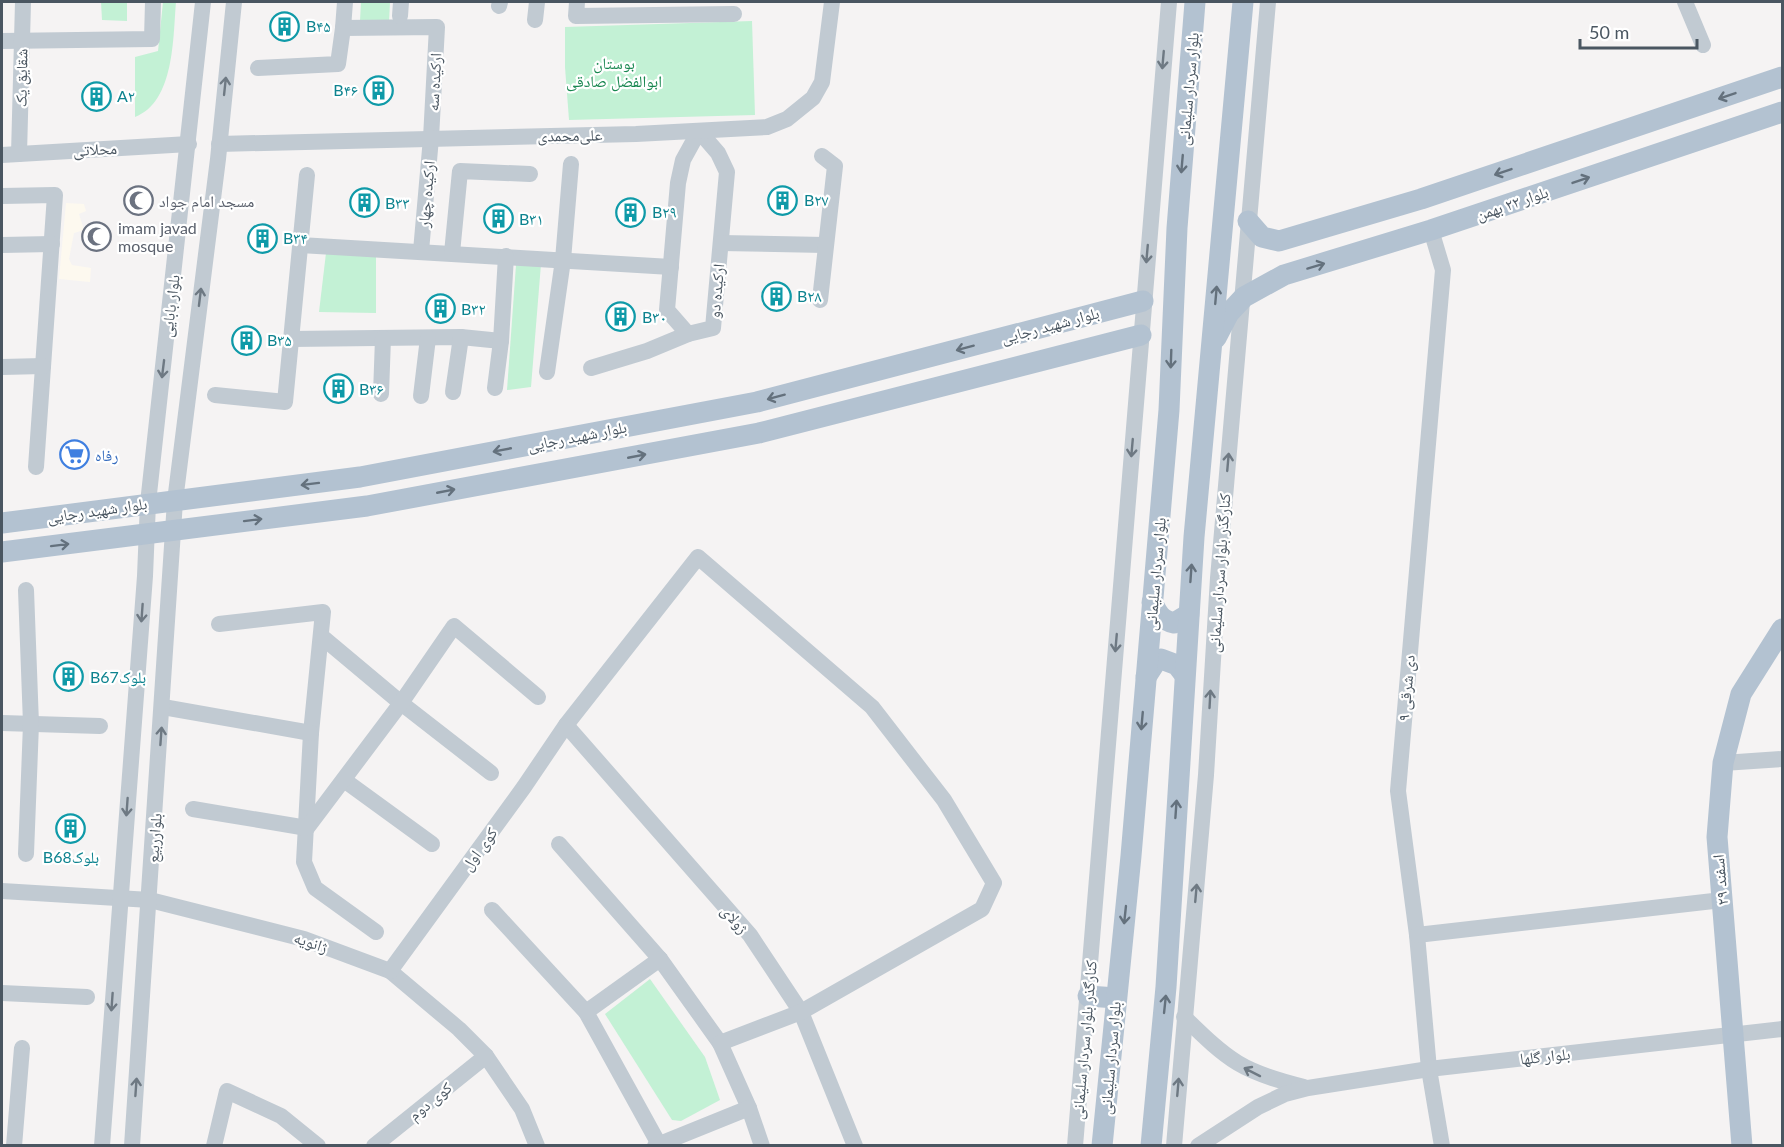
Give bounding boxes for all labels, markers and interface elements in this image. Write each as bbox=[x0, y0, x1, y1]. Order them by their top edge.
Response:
building icon: B۴۵ bbox=[269, 10, 301, 42]
scale bar bbox=[1580, 12, 1697, 50]
place label: B۴۵ bbox=[306, 16, 331, 35]
text: 50 m bbox=[1589, 21, 1629, 43]
street label: بلوار سردار سلیمانی bbox=[1173, 31, 1204, 147]
street label: شقایق یک bbox=[10, 49, 33, 107]
one-way arrow bbox=[1157, 49, 1168, 69]
street label: ارکیده سه bbox=[422, 52, 446, 112]
park label: بوستان ابوالفضل صادقی bbox=[566, 53, 662, 92]
building icon: B۴۶ bbox=[363, 74, 395, 106]
one-way arrow bbox=[220, 76, 231, 96]
building icon: A۲ bbox=[80, 80, 112, 112]
place label: B۴۶ bbox=[333, 80, 358, 99]
place label: A۲ bbox=[117, 86, 135, 105]
one-way arrow bbox=[1718, 91, 1737, 102]
street label: علی‌محمدی bbox=[537, 124, 603, 147]
street label: محلاتی bbox=[72, 138, 118, 161]
one-way arrow bbox=[1176, 154, 1187, 174]
street label: ارکیده چهار bbox=[413, 160, 439, 229]
one-way arrow bbox=[1494, 167, 1513, 178]
one-way arrow bbox=[1572, 173, 1590, 184]
street label: بلوار ۲۲ بهمن bbox=[1473, 181, 1551, 226]
building icon: B۲۷ bbox=[767, 184, 799, 216]
mosque icon: مسجد امام جواد bbox=[122, 185, 154, 217]
building icon: B۳۳ bbox=[348, 187, 380, 219]
place label: B۲۷ bbox=[804, 190, 829, 209]
place label: مسجد امام جواد bbox=[159, 191, 254, 212]
place label: B۳۳ bbox=[385, 193, 410, 212]
building icon: B۲۹ bbox=[615, 196, 647, 228]
place label: B۲۹ bbox=[652, 202, 677, 221]
building icon: B۳۱ bbox=[482, 203, 514, 235]
place label: B۳۱ bbox=[519, 209, 544, 228]
place label: imam javad mosque bbox=[118, 218, 197, 255]
mosque icon: imam javad mosque bbox=[81, 221, 113, 253]
building icon: B۳۴ bbox=[246, 222, 278, 254]
place label: B۳۴ bbox=[283, 228, 308, 247]
one-way arrow bbox=[1141, 244, 1152, 264]
one-way arrow bbox=[1306, 260, 1325, 271]
street label: ارکیده دو bbox=[704, 263, 728, 319]
street label: بلوار بابایی bbox=[156, 273, 185, 339]
building icon: B۲۸ bbox=[760, 280, 792, 312]
one-way arrow bbox=[1211, 285, 1222, 305]
place label: B۲۸ bbox=[797, 286, 822, 305]
one-way arrow bbox=[195, 287, 206, 307]
building icon: B۳۲ bbox=[424, 293, 456, 325]
place label: B۳۲ bbox=[461, 299, 486, 318]
building icon: B۳۰ bbox=[605, 301, 637, 333]
street label: بلوار شهید رجایی bbox=[999, 302, 1102, 349]
place label: B۳۰ bbox=[642, 307, 667, 326]
building icon: B۳۵ bbox=[230, 324, 262, 356]
place label: B۳۵ bbox=[267, 330, 292, 349]
one-way arrow bbox=[956, 342, 975, 354]
one-way arrow bbox=[1166, 349, 1177, 369]
one-way arrow bbox=[157, 358, 168, 378]
building icon: B۳۶ bbox=[322, 373, 354, 405]
place label: B۳۶ bbox=[359, 379, 384, 398]
one-way arrow bbox=[767, 392, 786, 404]
street label: بلوار شهید رجایی bbox=[526, 417, 629, 456]
one-way arrow bbox=[1126, 438, 1137, 458]
supermarket icon: رفاه bbox=[58, 439, 90, 471]
place label: رفاه bbox=[95, 445, 118, 465]
one-way arrow bbox=[493, 445, 513, 456]
one-way arrow bbox=[627, 450, 647, 461]
one-way arrow bbox=[1223, 453, 1234, 473]
one-way arrow bbox=[301, 478, 321, 489]
one-way arrow bbox=[435, 485, 455, 496]
street label: کنارگذر بلوار سردار سلیمانی bbox=[1203, 492, 1236, 654]
street label: بلوار شهید رجایی bbox=[46, 493, 148, 528]
one-way arrow bbox=[243, 515, 262, 526]
street label: بلوار سردار سلیمانی bbox=[1140, 516, 1171, 632]
one-way arrow bbox=[49, 539, 69, 550]
one-way arrow bbox=[1186, 563, 1197, 583]
one-way arrow bbox=[136, 603, 147, 622]
one-way arrow bbox=[1110, 632, 1121, 652]
street label: ۹ دی شرقی bbox=[1393, 654, 1420, 722]
building icon: B67بلوک bbox=[53, 661, 85, 693]
place label: B67بلوک bbox=[90, 667, 146, 687]
one-way arrow bbox=[1205, 689, 1216, 709]
one-way arrow bbox=[1137, 710, 1148, 730]
one-way arrow bbox=[155, 727, 166, 747]
one-way arrow bbox=[121, 797, 132, 817]
one-way arrow bbox=[1170, 800, 1181, 820]
street label: بلوارربیع bbox=[142, 812, 167, 864]
building icon: B68بلوک bbox=[55, 813, 87, 845]
street label: کوی اول bbox=[457, 823, 502, 875]
place label: B68بلوک bbox=[43, 847, 99, 867]
street label: ۲۹ اسفند bbox=[1708, 854, 1731, 906]
one-way arrow bbox=[1191, 884, 1202, 903]
street label: ژولای bbox=[716, 900, 753, 938]
one-way arrow bbox=[1119, 905, 1130, 925]
street label: ژانویه bbox=[291, 927, 331, 957]
street label: کنارگذر بلوار سردار سلیمانی bbox=[1067, 959, 1102, 1121]
one-way arrow bbox=[107, 991, 118, 1011]
one-way arrow bbox=[1160, 994, 1171, 1014]
street label: بلوار سردار سلیمانی bbox=[1095, 1000, 1126, 1116]
street label: بلوار گلها bbox=[1519, 1043, 1571, 1069]
one-way arrow bbox=[1244, 1066, 1261, 1078]
street label: کوی دوم bbox=[404, 1077, 457, 1125]
one-way arrow bbox=[131, 1078, 142, 1098]
one-way arrow bbox=[1173, 1078, 1184, 1098]

